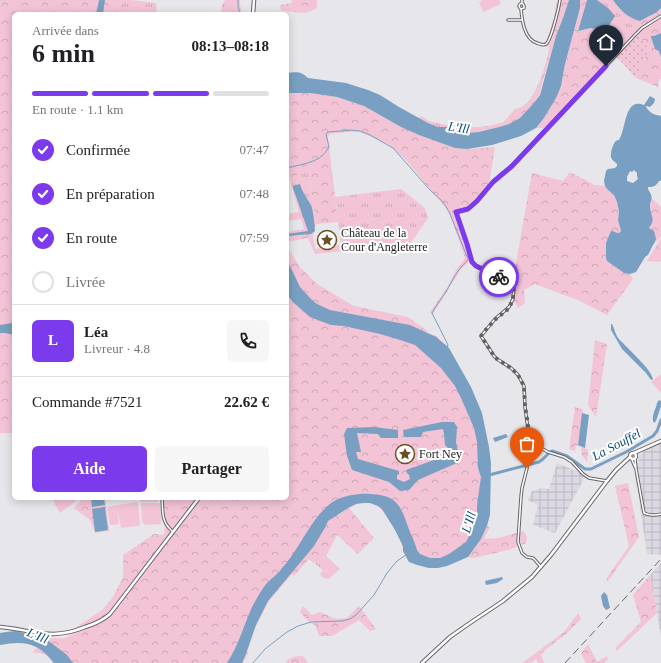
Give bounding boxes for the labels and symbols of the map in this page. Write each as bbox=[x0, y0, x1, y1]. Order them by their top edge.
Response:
pin bbox=[589, 25, 623, 66]
water label: L'Ill bbox=[446, 118, 471, 137]
place label: Château de la Cour d'Angleterre bbox=[341, 226, 427, 254]
place icon: Château de la Cour d'Angleterre bbox=[316, 229, 338, 251]
courier bbox=[479, 257, 519, 297]
water label: La Souffel bbox=[588, 425, 644, 464]
pin bbox=[510, 427, 544, 468]
place icon: Fort Ney bbox=[394, 443, 416, 465]
place label: Fort Ney bbox=[419, 447, 462, 461]
water label: L'Ill bbox=[458, 509, 479, 536]
water label: L'Ill bbox=[24, 624, 51, 647]

